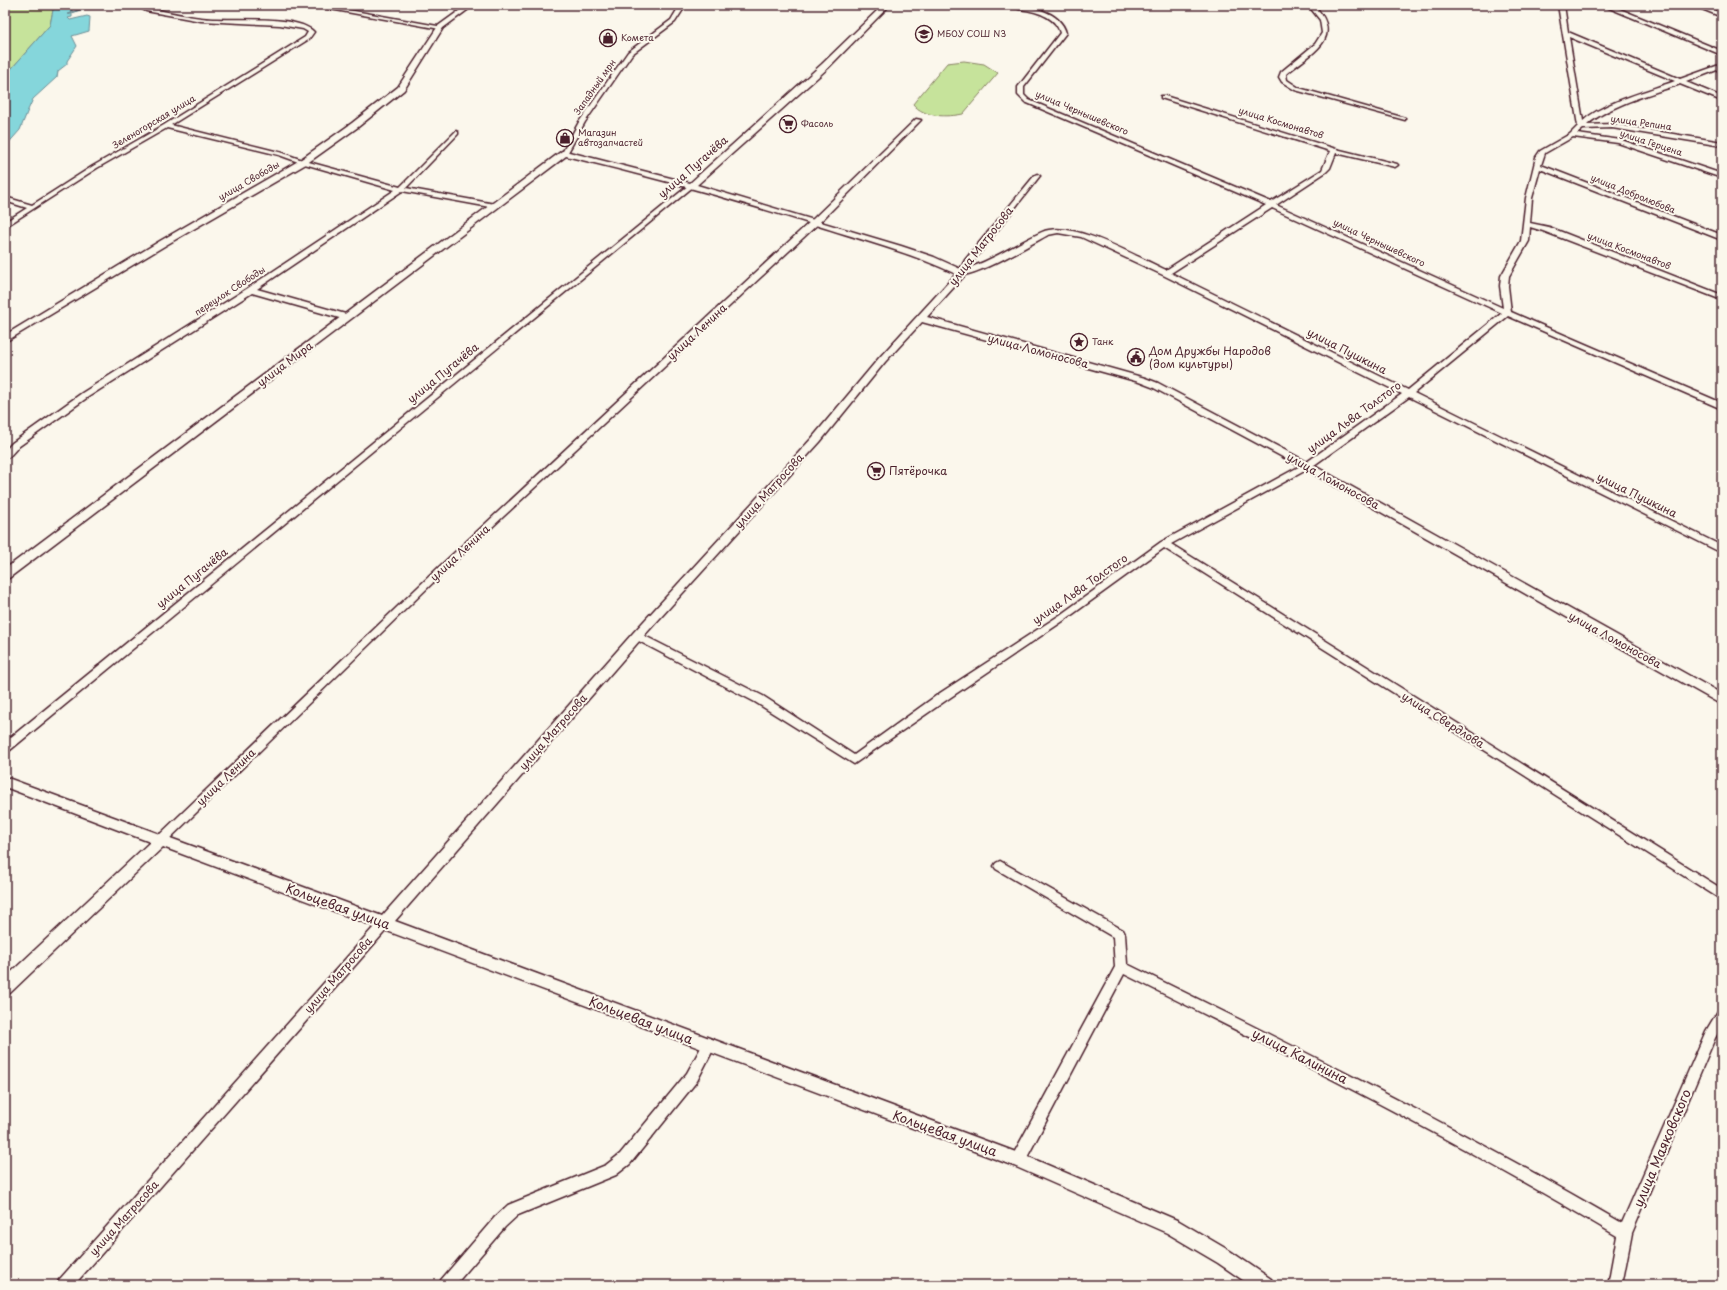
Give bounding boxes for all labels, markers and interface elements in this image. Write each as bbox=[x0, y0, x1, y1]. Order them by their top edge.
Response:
school or university icon: МБОУ СОШ N3 bbox=[914, 24, 934, 44]
place label: МБОУ СОШ N3 bbox=[937, 26, 1006, 40]
shop icon: Комета bbox=[598, 28, 618, 48]
place label: Комета bbox=[621, 30, 654, 44]
street label: Западный мрн bbox=[570, 56, 619, 117]
street label: улица Чернышевского bbox=[1034, 86, 1131, 138]
street label: Зеленогорская улица bbox=[109, 91, 198, 151]
street label: улица Космонавтов bbox=[1237, 102, 1325, 142]
street label: улица Репина bbox=[1610, 111, 1673, 133]
supermarket icon: Фасоль bbox=[778, 114, 798, 134]
place label: Фасоль bbox=[801, 116, 833, 130]
place label: Магазин автозапчастей bbox=[578, 125, 643, 149]
street label: улица Герцена bbox=[1618, 125, 1685, 159]
shop icon: Магазин автозапчастей bbox=[555, 128, 575, 148]
street label: улица Пугачёва bbox=[654, 131, 731, 202]
street label: улица Свободы bbox=[215, 157, 282, 203]
street label: улица Добролюбова bbox=[1589, 170, 1678, 217]
street label: улица Матросова bbox=[944, 202, 1017, 289]
street label: улица Чернышевского bbox=[1331, 215, 1428, 270]
street label: улица Космонавтов bbox=[1586, 228, 1673, 272]
street label: переулок Свободы bbox=[191, 262, 268, 318]
street label: улица Ленина bbox=[663, 299, 730, 364]
street label: улица Пушкина bbox=[1304, 323, 1390, 378]
street label: улица Ломоносова bbox=[986, 329, 1091, 372]
place icon: Танк bbox=[1069, 332, 1089, 352]
place label: Танк bbox=[1092, 334, 1114, 348]
street label: улица Мира bbox=[253, 337, 316, 390]
street label: улица Пугачёва bbox=[403, 338, 482, 407]
place label: Дом Дружбы Народов (дом культуры) bbox=[1148, 342, 1271, 372]
public building icon: Дом Дружбы Народов (дом культуры) bbox=[1126, 347, 1146, 367]
street label: улица Льва Толстого bbox=[1303, 377, 1404, 457]
street label: улица Ломоносова bbox=[1284, 448, 1383, 513]
street label: улица Матросова bbox=[730, 449, 807, 532]
supermarket icon: Пятёрочка bbox=[866, 461, 886, 481]
place label: Пятёрочка bbox=[889, 462, 947, 479]
street label: улица Пушкина bbox=[1594, 468, 1680, 521]
street label: улица Ленина bbox=[426, 520, 493, 585]
street label: улица Пугачёва bbox=[152, 543, 231, 612]
street label: улица Льва Толстого bbox=[1029, 549, 1131, 628]
street label: улица Ломоносова bbox=[1566, 607, 1665, 672]
street label: улица Свердлова bbox=[1399, 687, 1488, 752]
street label: улица Матросова bbox=[515, 690, 591, 774]
street label: улица Ленина bbox=[192, 744, 259, 809]
street label: Кольцевая улица bbox=[283, 878, 394, 934]
street label: улица Матросова bbox=[300, 933, 376, 1017]
street label: Кольцевая улица bbox=[586, 991, 697, 1048]
street label: улица Калинина bbox=[1249, 1023, 1352, 1088]
street label: улица Маяковского bbox=[1628, 1086, 1695, 1210]
street label: Кольцевая улица bbox=[890, 1105, 1001, 1161]
street label: улица Матросова bbox=[85, 1176, 162, 1259]

